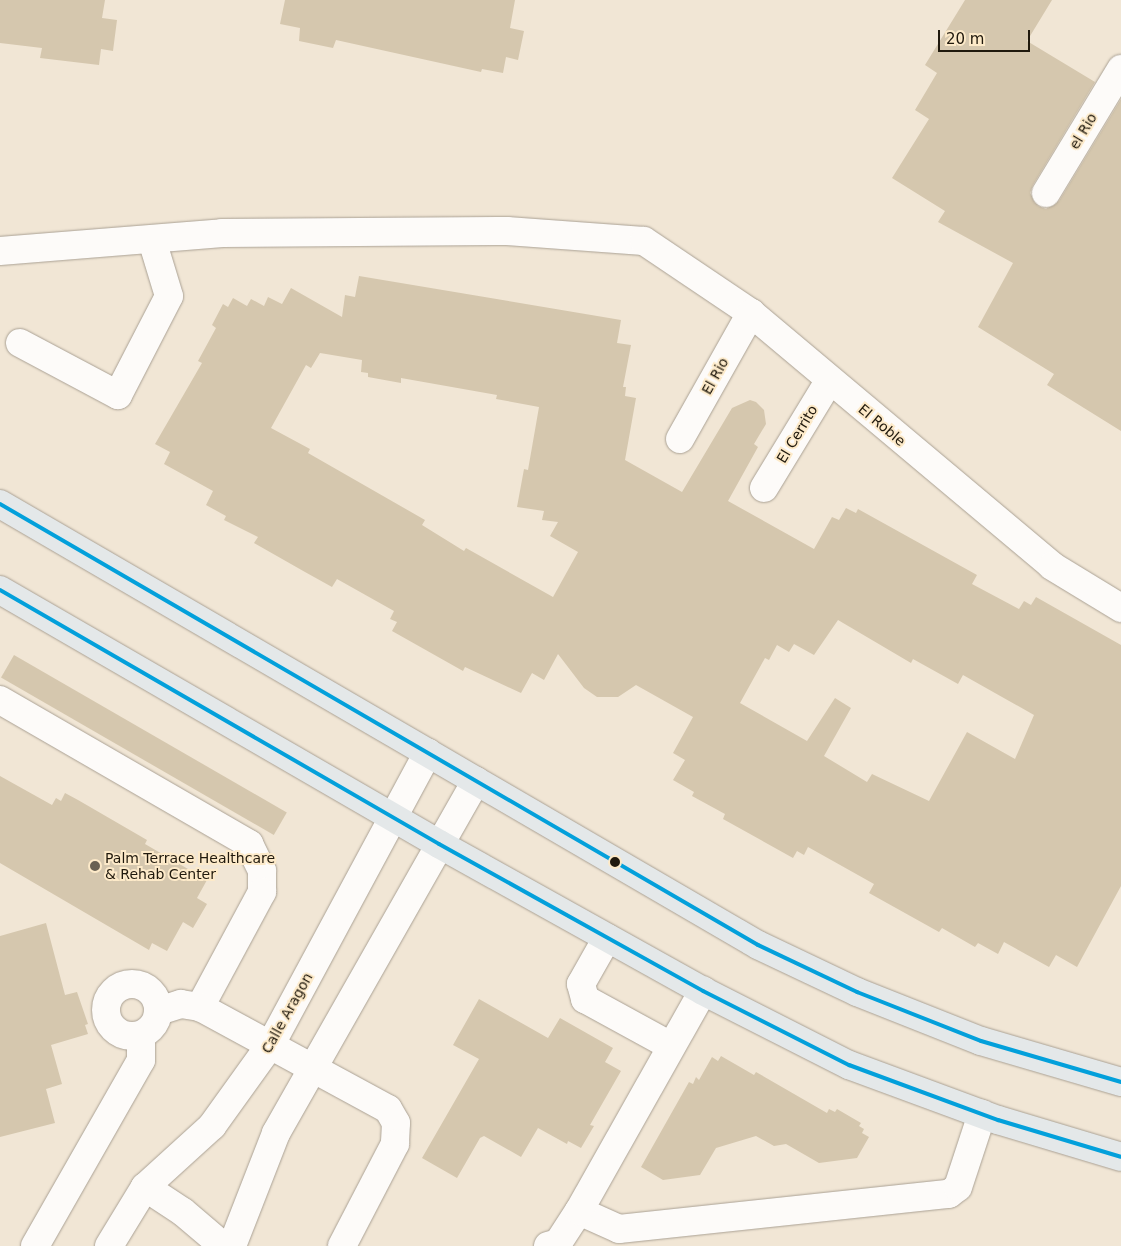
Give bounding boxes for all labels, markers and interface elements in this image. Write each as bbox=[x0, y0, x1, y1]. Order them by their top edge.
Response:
scale bar bbox=[941, 20, 1034, 52]
text: 20 m bbox=[946, 30, 984, 48]
street label: el Rio bbox=[1066, 110, 1100, 152]
street label: El Rio bbox=[698, 355, 732, 397]
street label: El Roble bbox=[855, 400, 909, 450]
street label: El Cerrito bbox=[773, 402, 821, 466]
place label: Palm Terrace Healthcare & Rehab Center bbox=[105, 850, 275, 882]
unlabelled marker bbox=[610, 857, 620, 867]
marker: Palm Terrace Healthcare & Rehab Center bbox=[89, 860, 101, 872]
street label: Calle Aragon bbox=[258, 970, 316, 1056]

